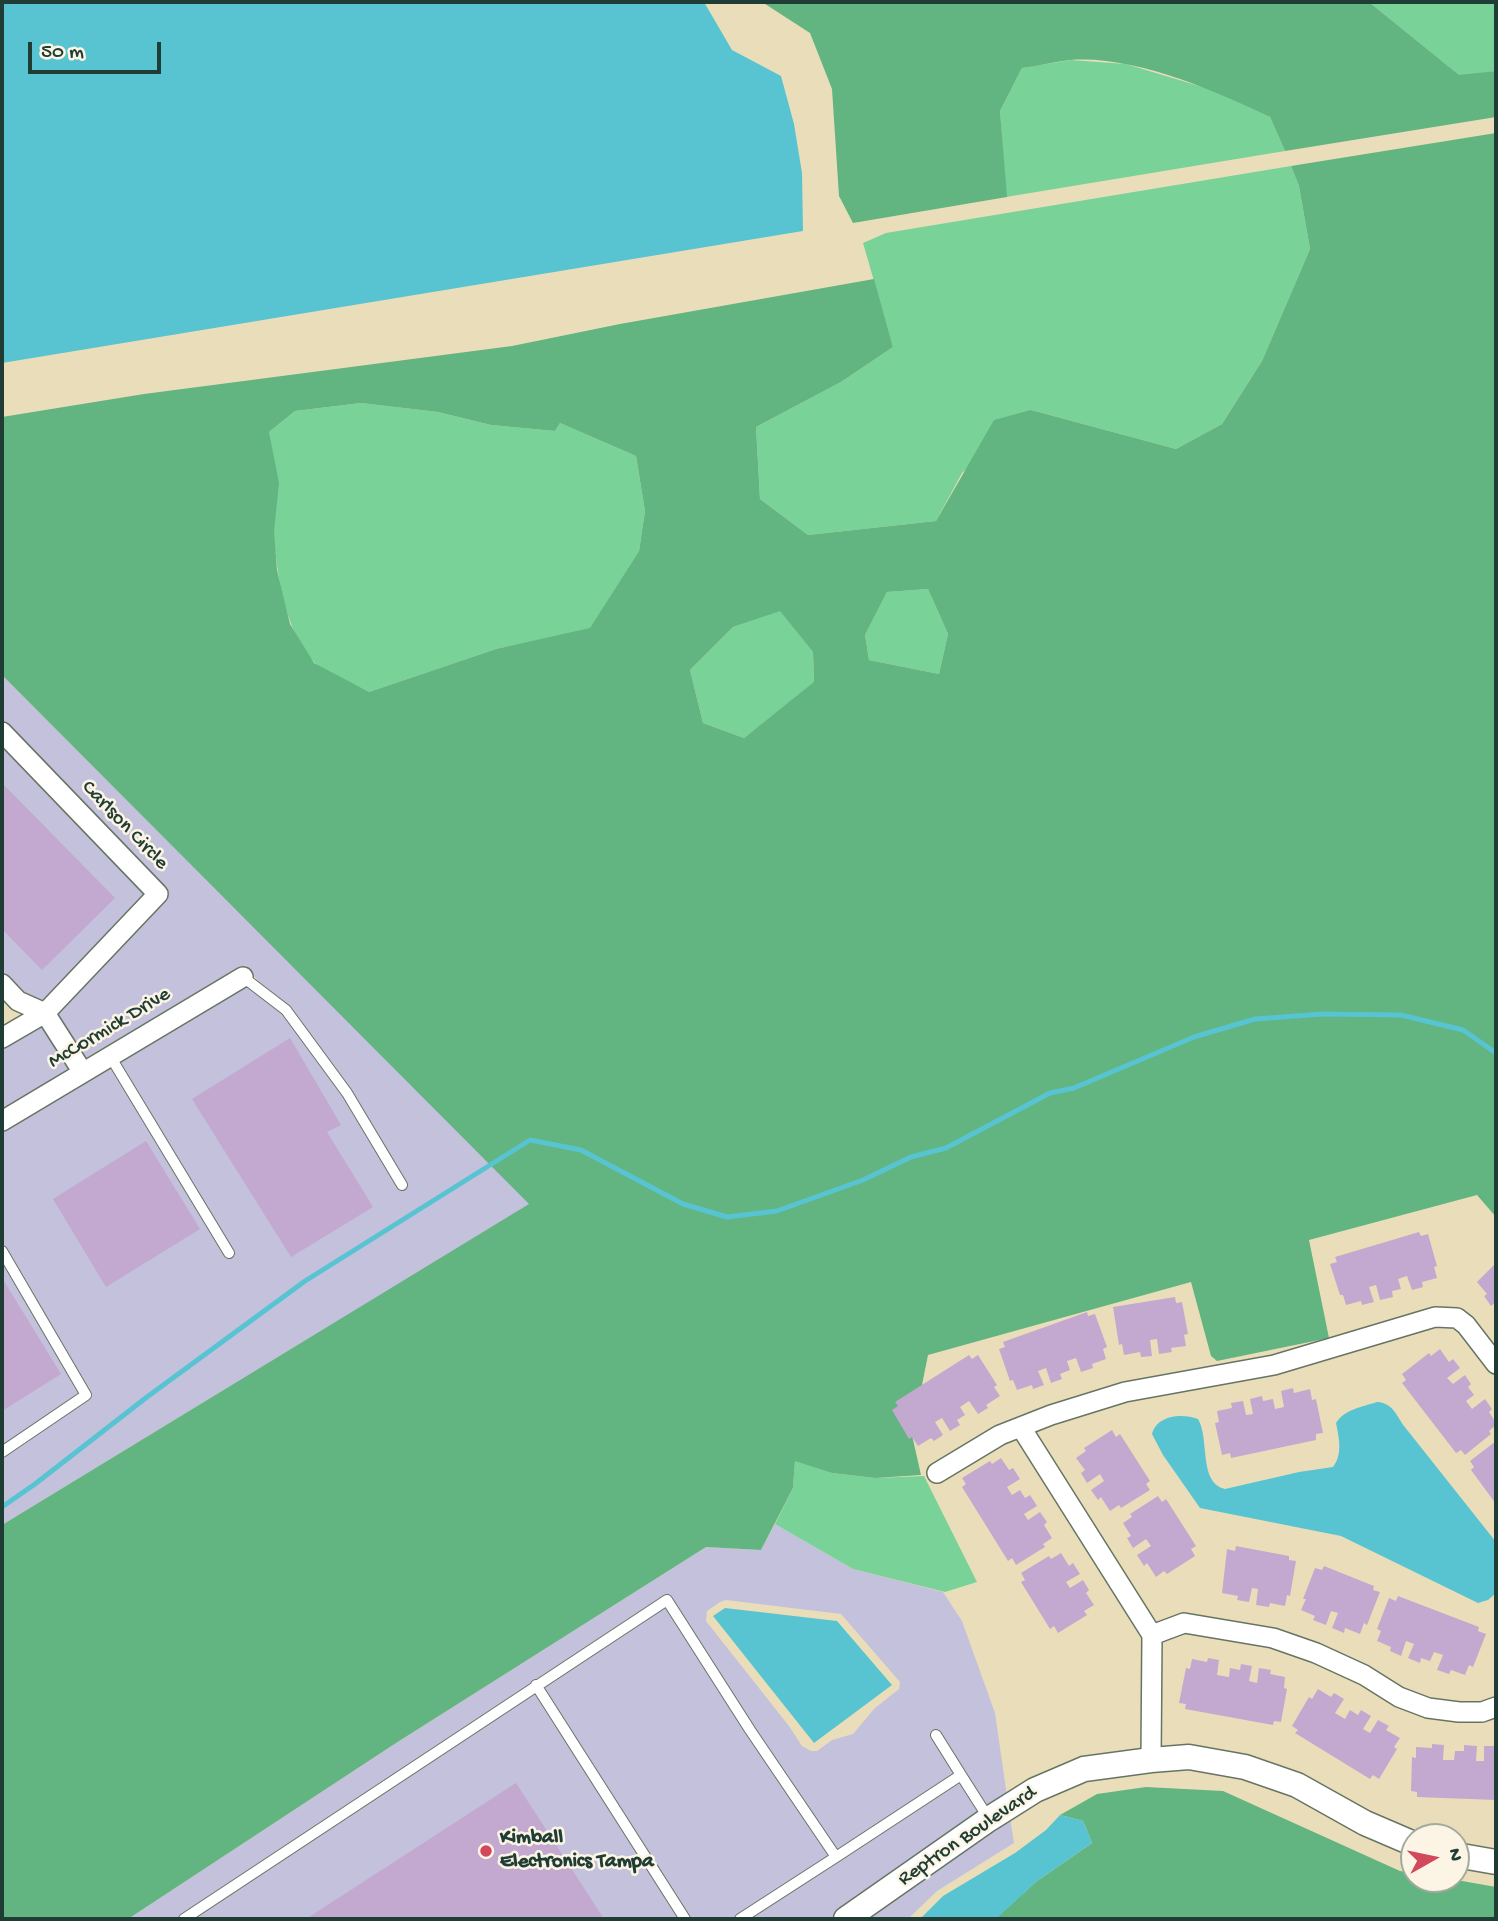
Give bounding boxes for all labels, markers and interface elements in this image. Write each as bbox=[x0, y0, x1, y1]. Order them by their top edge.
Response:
scale bar bbox=[32, 28, 164, 72]
text: 50 m bbox=[41, 41, 84, 66]
street label: Carlson Circle bbox=[75, 776, 173, 876]
street label: McCormick Drive bbox=[44, 983, 176, 1075]
street label: Reptron Boulevard bbox=[894, 1781, 1042, 1893]
north arrow bbox=[1400, 1823, 1470, 1893]
place label: Kimball Electronics Tampa bbox=[500, 1826, 654, 1876]
marker: Kimball Electronics Tampa bbox=[478, 1843, 494, 1859]
text: N bbox=[1442, 1847, 1467, 1863]

